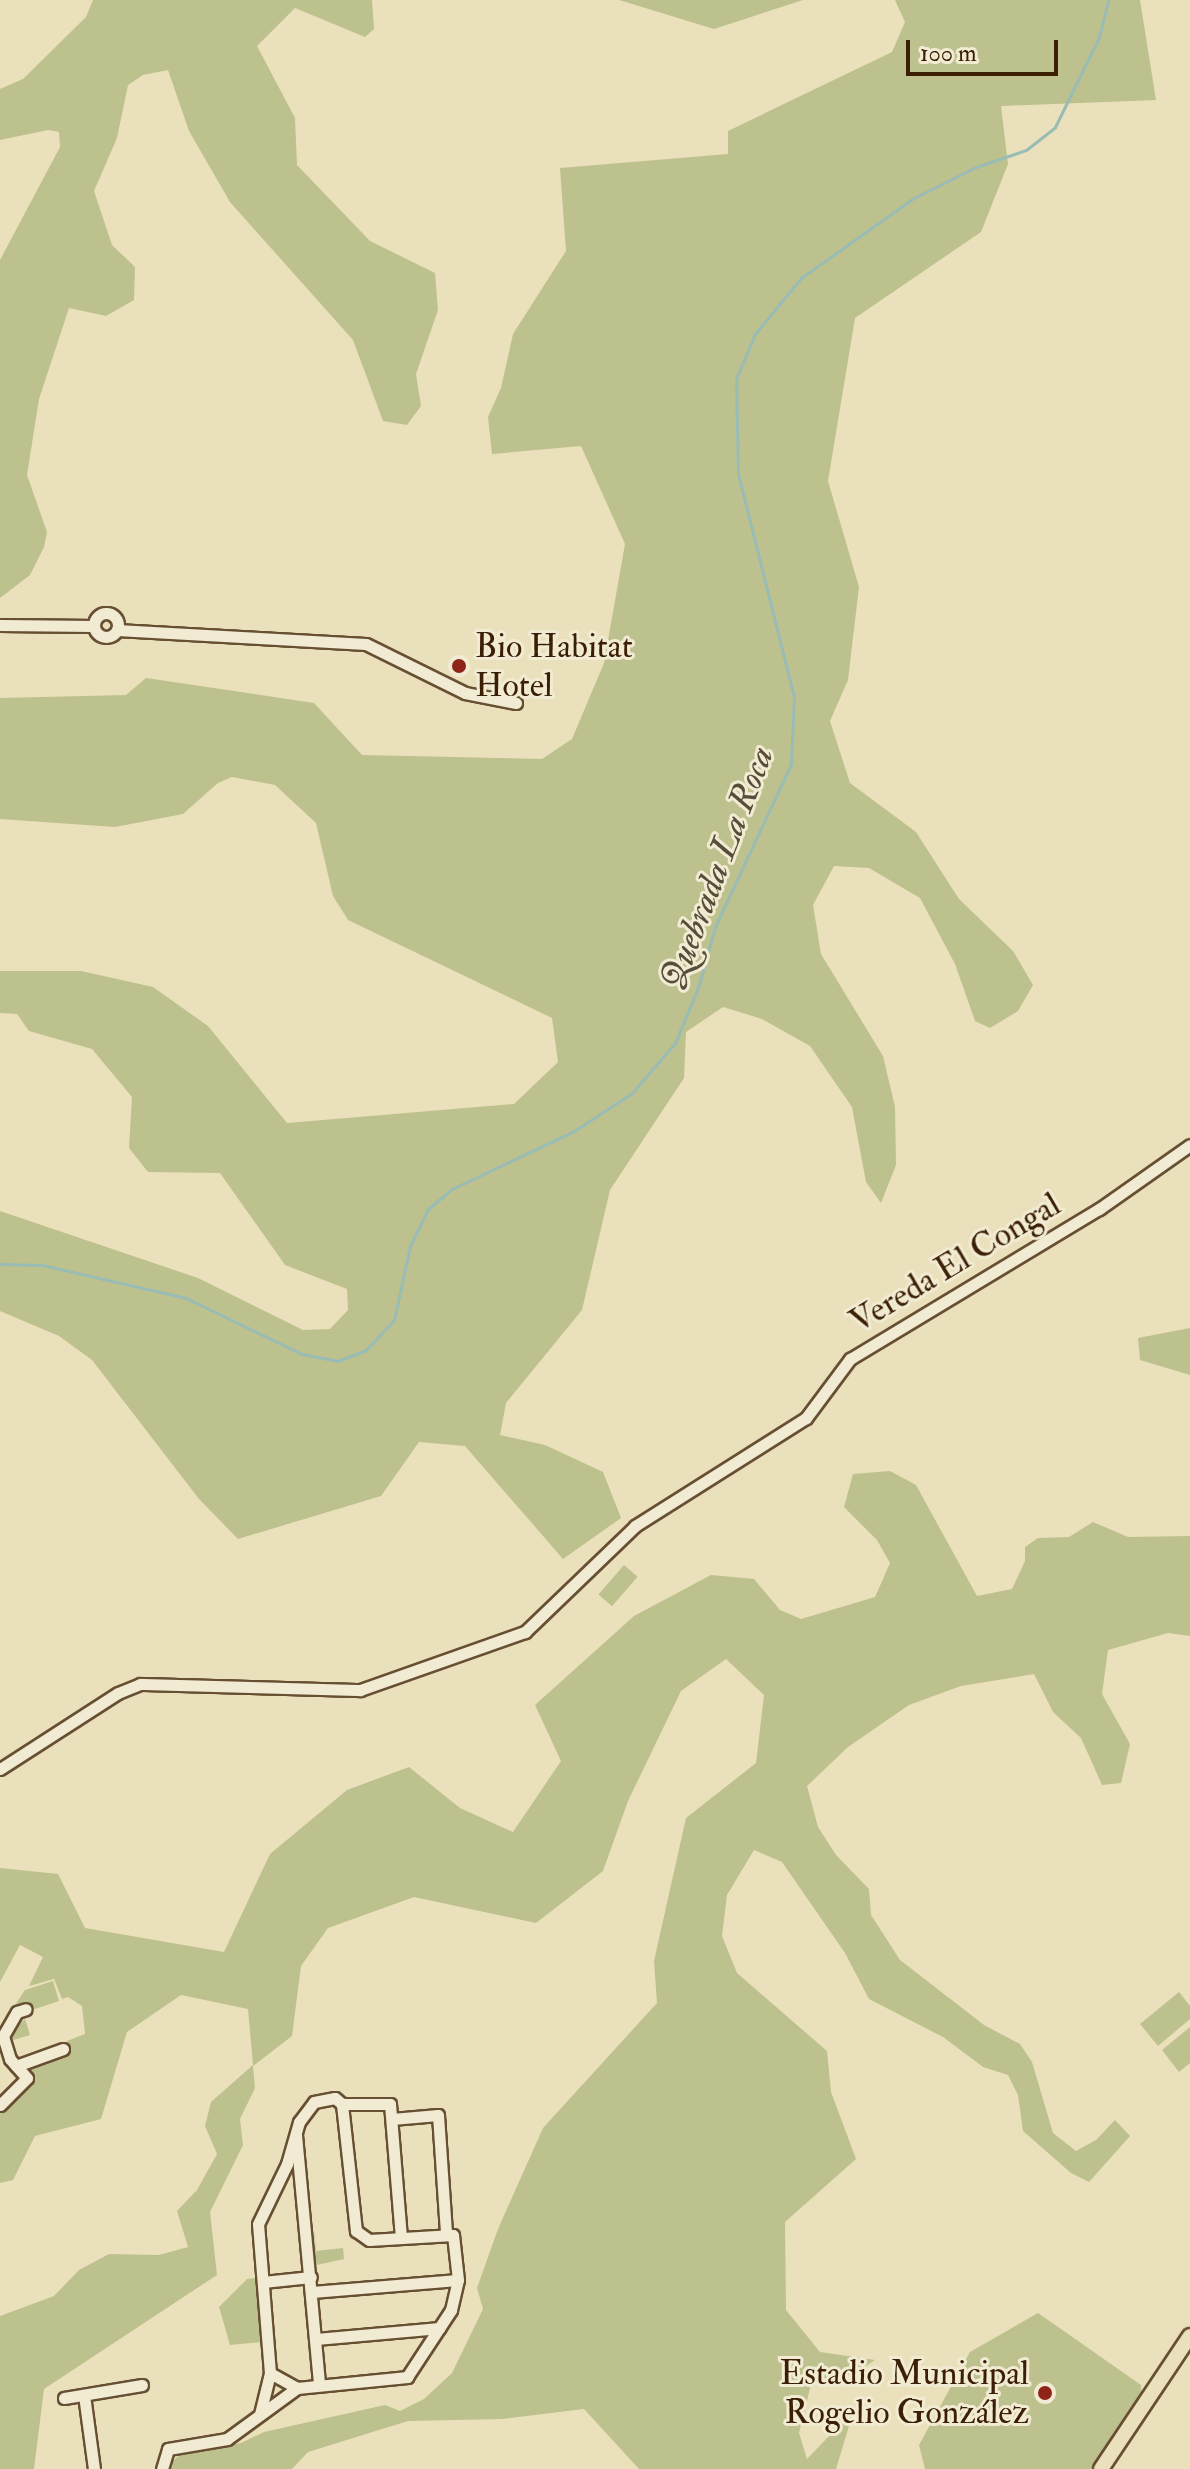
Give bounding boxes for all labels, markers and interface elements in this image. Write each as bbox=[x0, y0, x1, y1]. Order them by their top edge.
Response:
scale bar bbox=[910, 24, 1062, 74]
text: 100 m bbox=[920, 38, 977, 69]
place label: Bio Habitat Hotel bbox=[475, 626, 633, 706]
marker: Bio Habitat Hotel bbox=[450, 657, 468, 675]
water label: Quebrada La Roca bbox=[651, 740, 783, 996]
street label: Vereda El Congal bbox=[842, 1184, 1068, 1342]
place label: Estadio Municipal Rogelio González bbox=[780, 2353, 1029, 2432]
marker: Estadio Municipal Rogelio González bbox=[1036, 2384, 1054, 2402]

